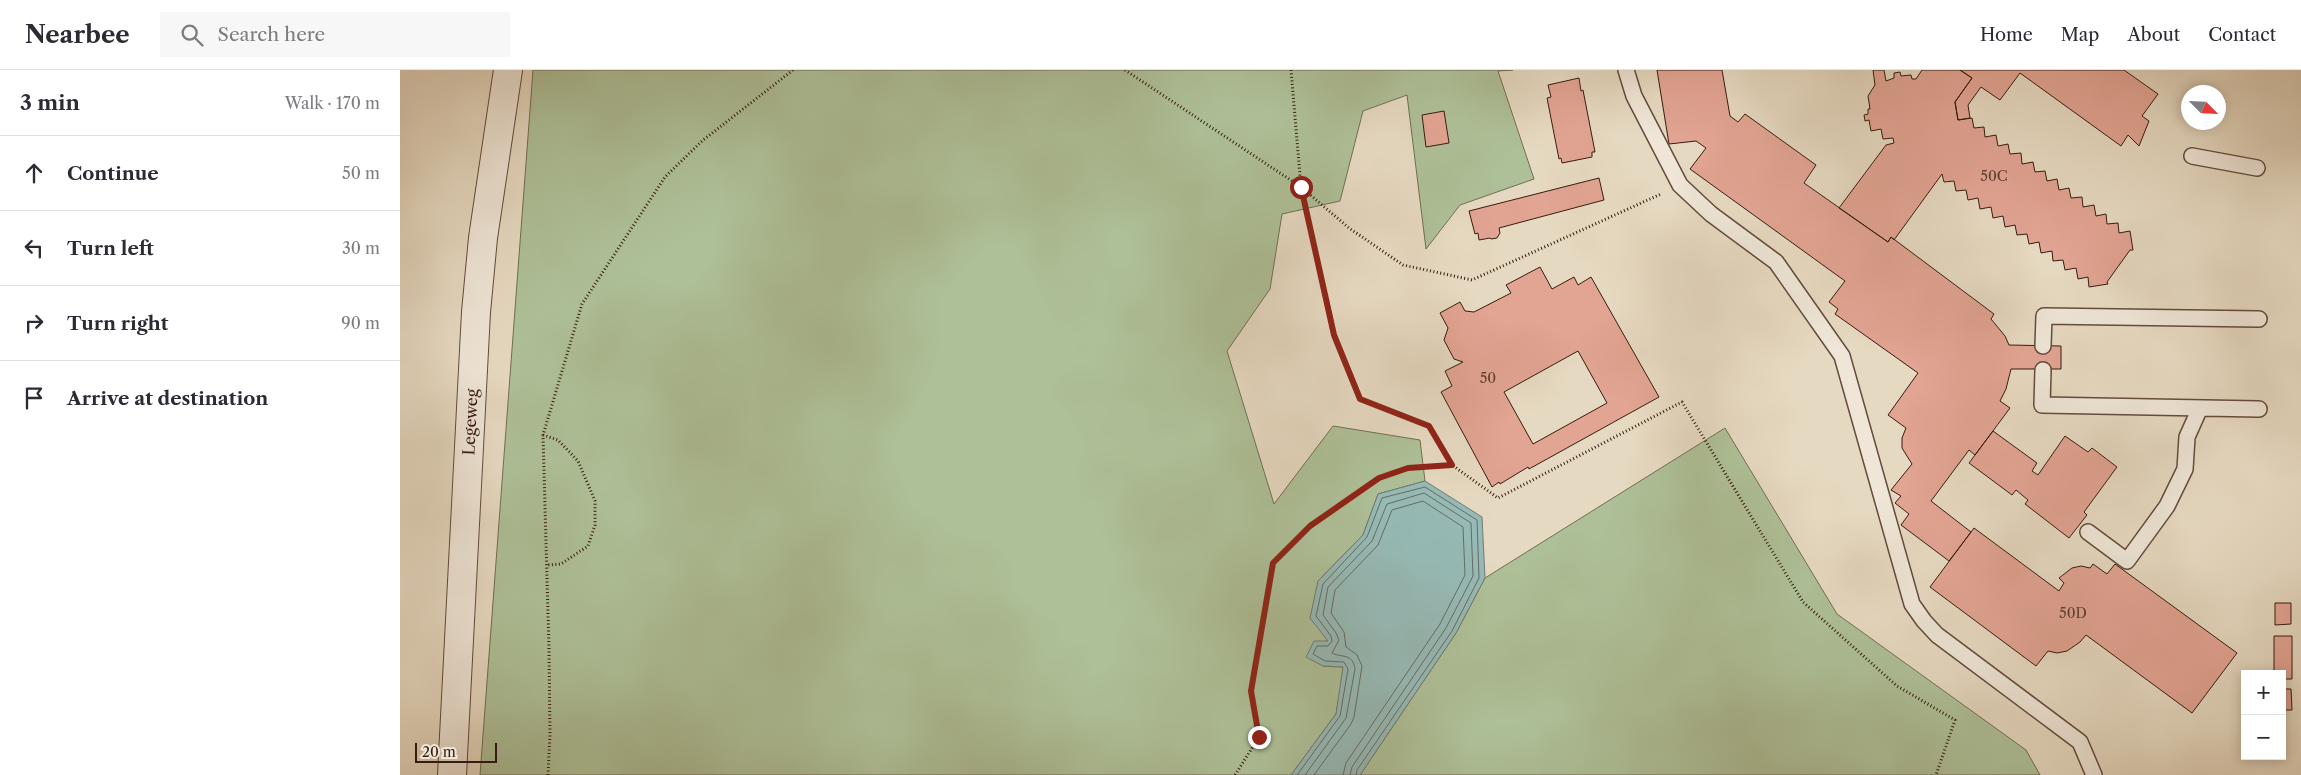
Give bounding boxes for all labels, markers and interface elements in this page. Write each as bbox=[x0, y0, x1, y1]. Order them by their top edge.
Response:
search box bbox=[160, 12, 510, 57]
text: Nearbee bbox=[25, 20, 130, 49]
icon: search bbox=[178, 21, 206, 49]
text: Search here bbox=[218, 23, 325, 46]
text: Home bbox=[1980, 24, 2033, 46]
text: Map bbox=[2061, 24, 2099, 46]
text: About bbox=[2127, 24, 2180, 46]
text: Contact bbox=[2208, 24, 2276, 46]
north arrow bbox=[2181, 85, 2226, 130]
text: 3 min bbox=[20, 90, 80, 115]
text: Walk · 170 m bbox=[285, 93, 380, 113]
icon: ahead bbox=[20, 159, 48, 187]
text: Continue bbox=[67, 162, 159, 185]
text: 50 m bbox=[342, 163, 380, 183]
house number: 50C bbox=[1980, 167, 2008, 185]
route start bbox=[1290, 176, 1313, 199]
icon: left bbox=[20, 234, 48, 262]
text: Turn left bbox=[67, 237, 154, 260]
text: 30 m bbox=[342, 238, 380, 258]
icon: right bbox=[20, 309, 48, 337]
text: Turn right bbox=[67, 312, 168, 335]
text: 90 m bbox=[341, 313, 380, 333]
house number: 50 bbox=[1480, 369, 1496, 387]
icon: arrive bbox=[20, 384, 48, 412]
text: Arrive at destination bbox=[67, 387, 268, 410]
street label: Legeweg bbox=[458, 388, 482, 456]
house number: 50D bbox=[2059, 604, 2087, 622]
map controls bbox=[2241, 670, 2286, 760]
button: + bbox=[2241, 670, 2286, 715]
button: − bbox=[2241, 715, 2286, 760]
route end bbox=[1248, 726, 1271, 749]
scale bar bbox=[415, 740, 498, 763]
text: 20 m bbox=[422, 743, 456, 761]

